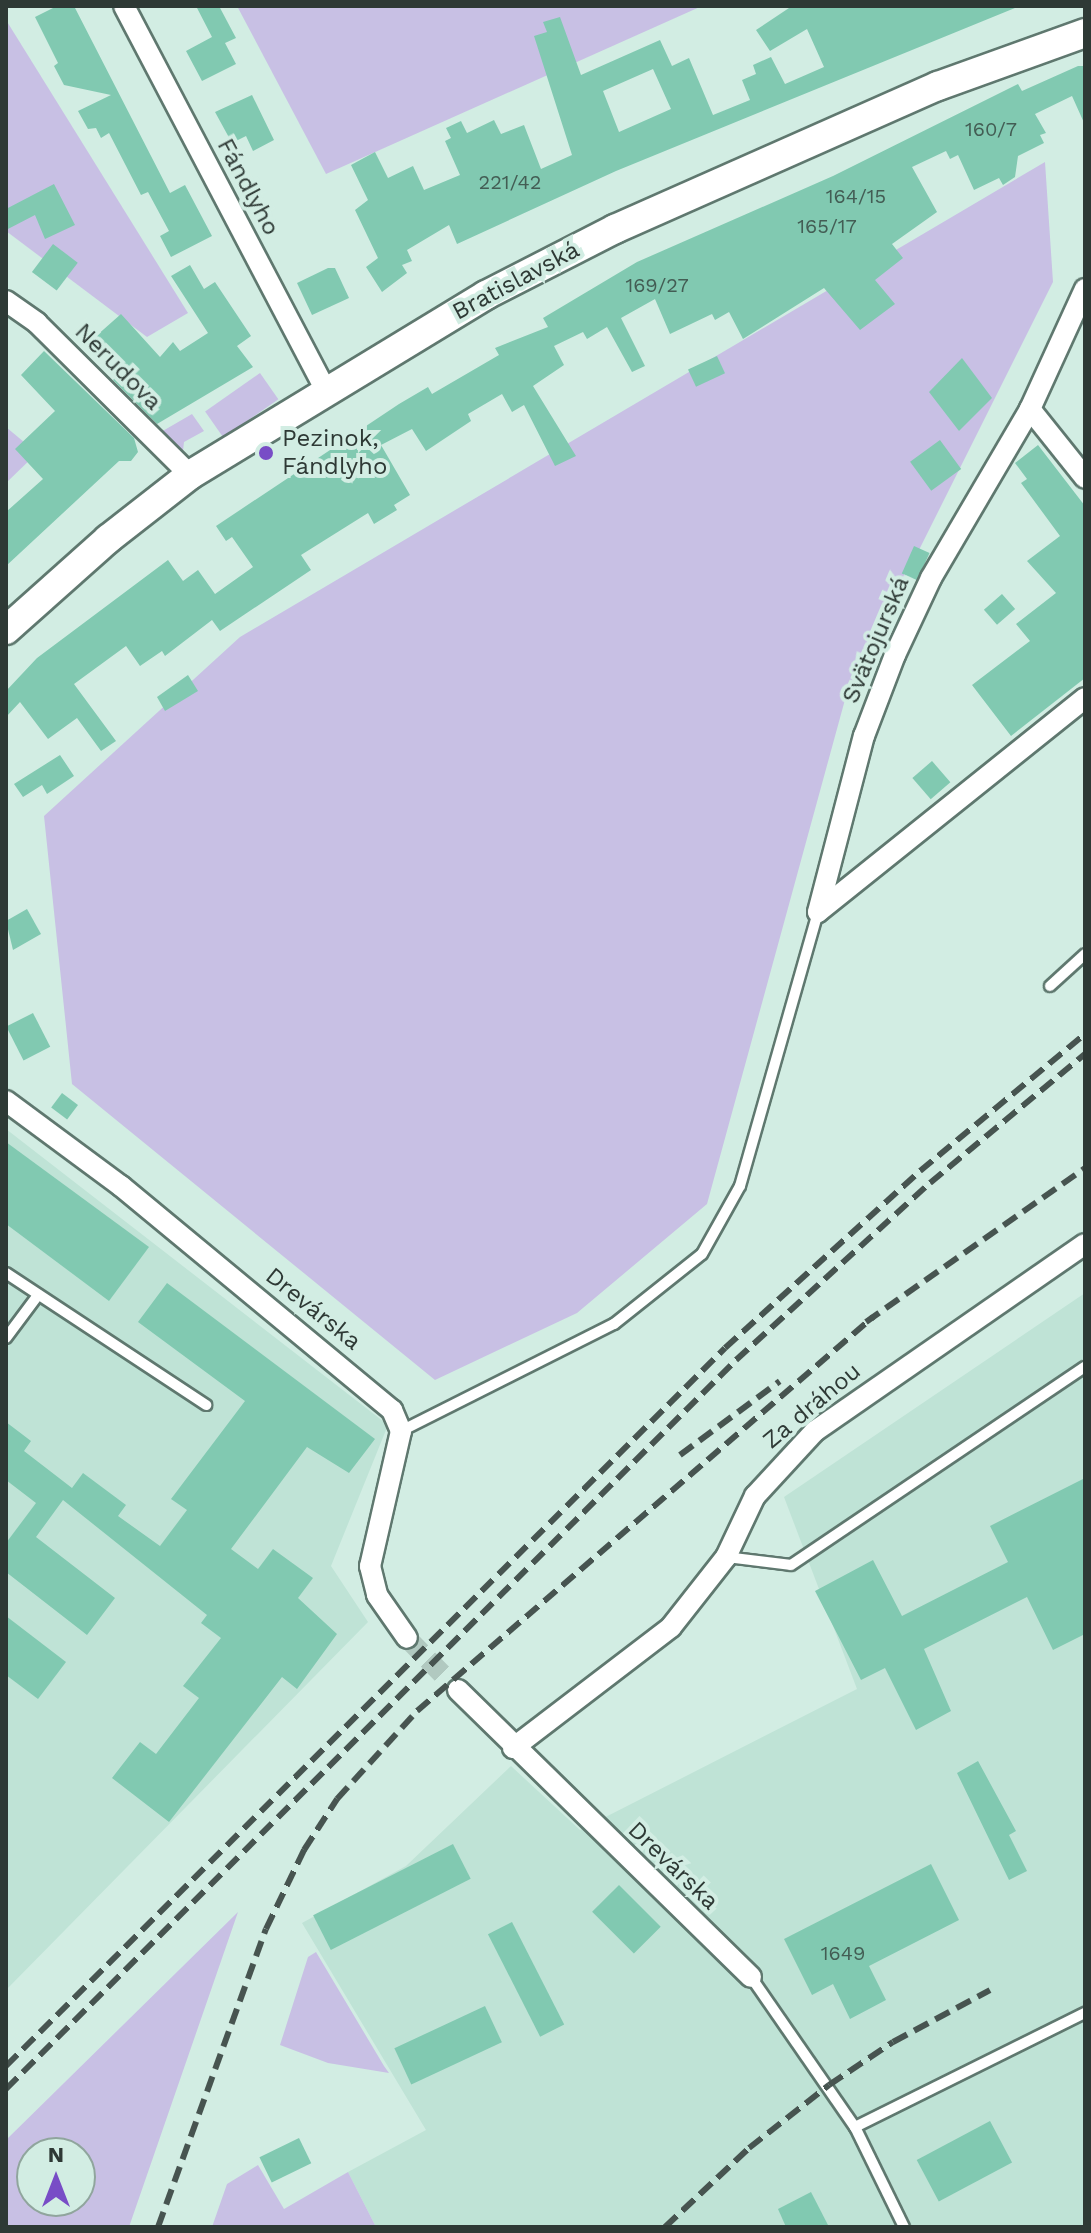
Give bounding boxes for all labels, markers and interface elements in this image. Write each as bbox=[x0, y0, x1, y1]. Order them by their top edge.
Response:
house number: 160/7 bbox=[965, 117, 1017, 141]
street label: Fándlyho bbox=[211, 134, 285, 240]
house number: 221/42 bbox=[479, 170, 541, 194]
house number: 164/15 bbox=[826, 184, 886, 208]
house number: 165/17 bbox=[797, 214, 857, 238]
street label: Bratislavská bbox=[448, 236, 584, 326]
house number: 169/27 bbox=[625, 273, 689, 297]
street label: Nerudova bbox=[69, 318, 167, 416]
place label: Pezinok, Fándlyho bbox=[282, 425, 387, 481]
marker: Pezinok, Fándlyho bbox=[257, 444, 275, 462]
street label: Svätojurská bbox=[836, 572, 916, 708]
street label: Drevárska bbox=[259, 1262, 367, 1356]
street label: Za dráhou bbox=[757, 1357, 867, 1455]
street label: Drevárska bbox=[622, 1816, 724, 1916]
house number: 1649 bbox=[821, 1941, 865, 1965]
north arrow bbox=[16, 2137, 96, 2217]
text: N bbox=[48, 2142, 64, 2167]

